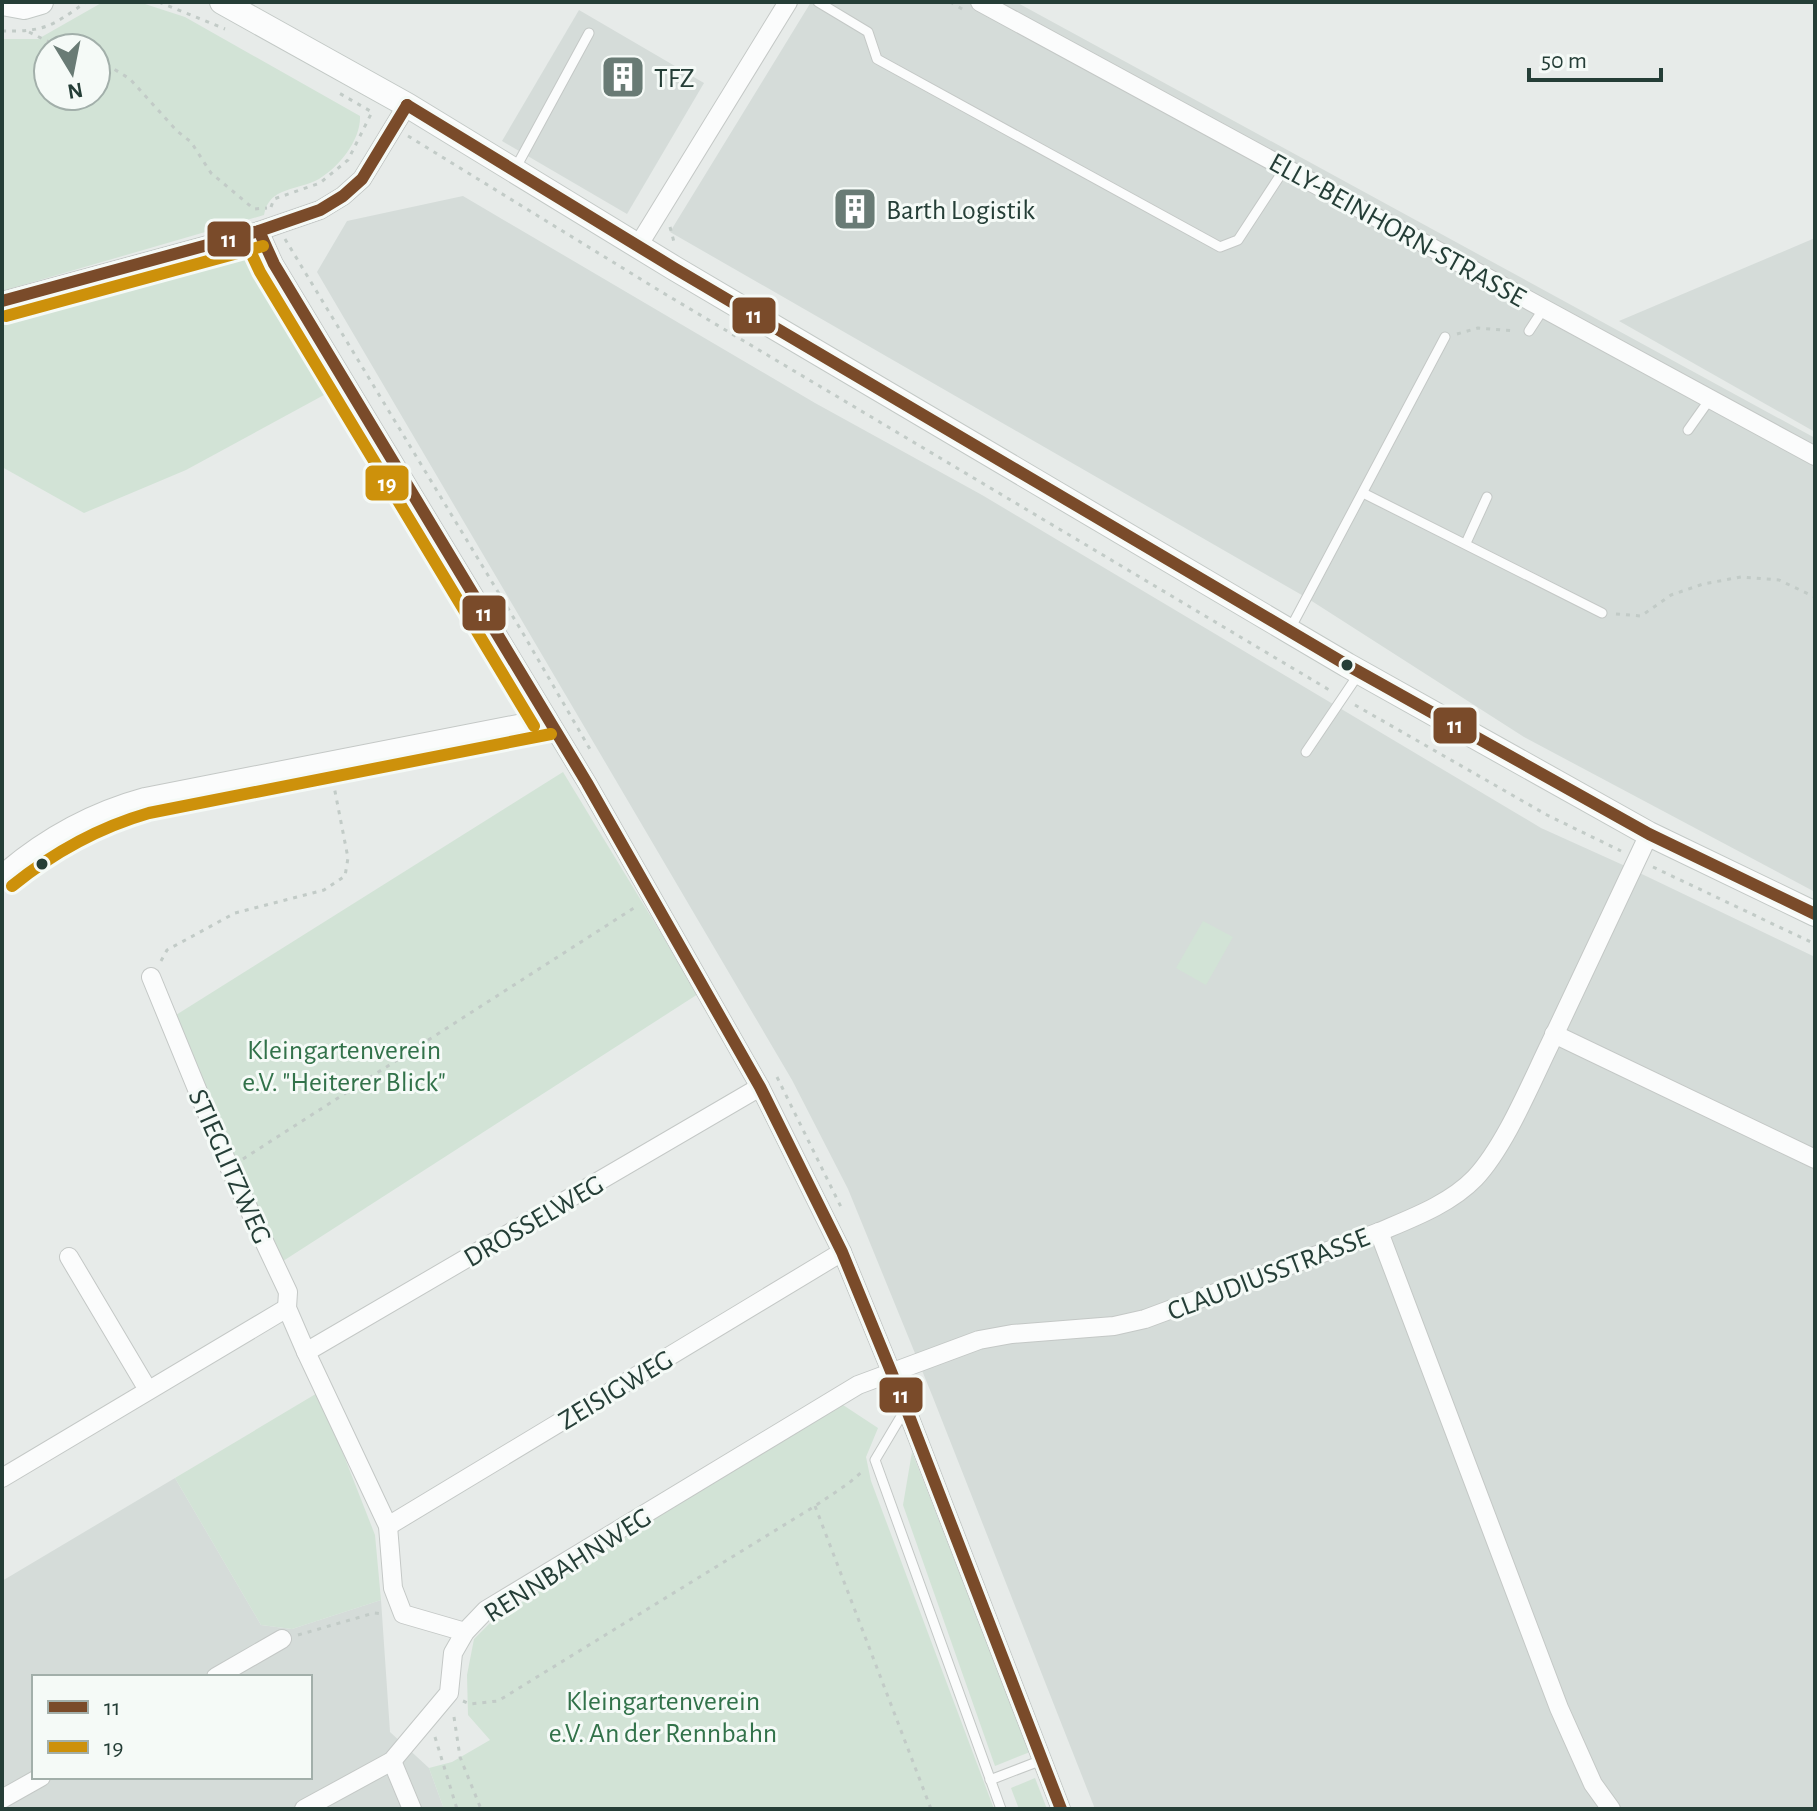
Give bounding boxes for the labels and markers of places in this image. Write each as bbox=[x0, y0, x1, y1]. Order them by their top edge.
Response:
building icon: TFZ bbox=[599, 53, 647, 101]
place label: TFZ bbox=[654, 65, 695, 93]
building icon: Barth Logistik bbox=[831, 185, 879, 233]
place label: Barth Logistik bbox=[886, 197, 1035, 225]
unlabelled marker bbox=[1339, 657, 1355, 673]
unlabelled marker bbox=[34, 856, 50, 872]

